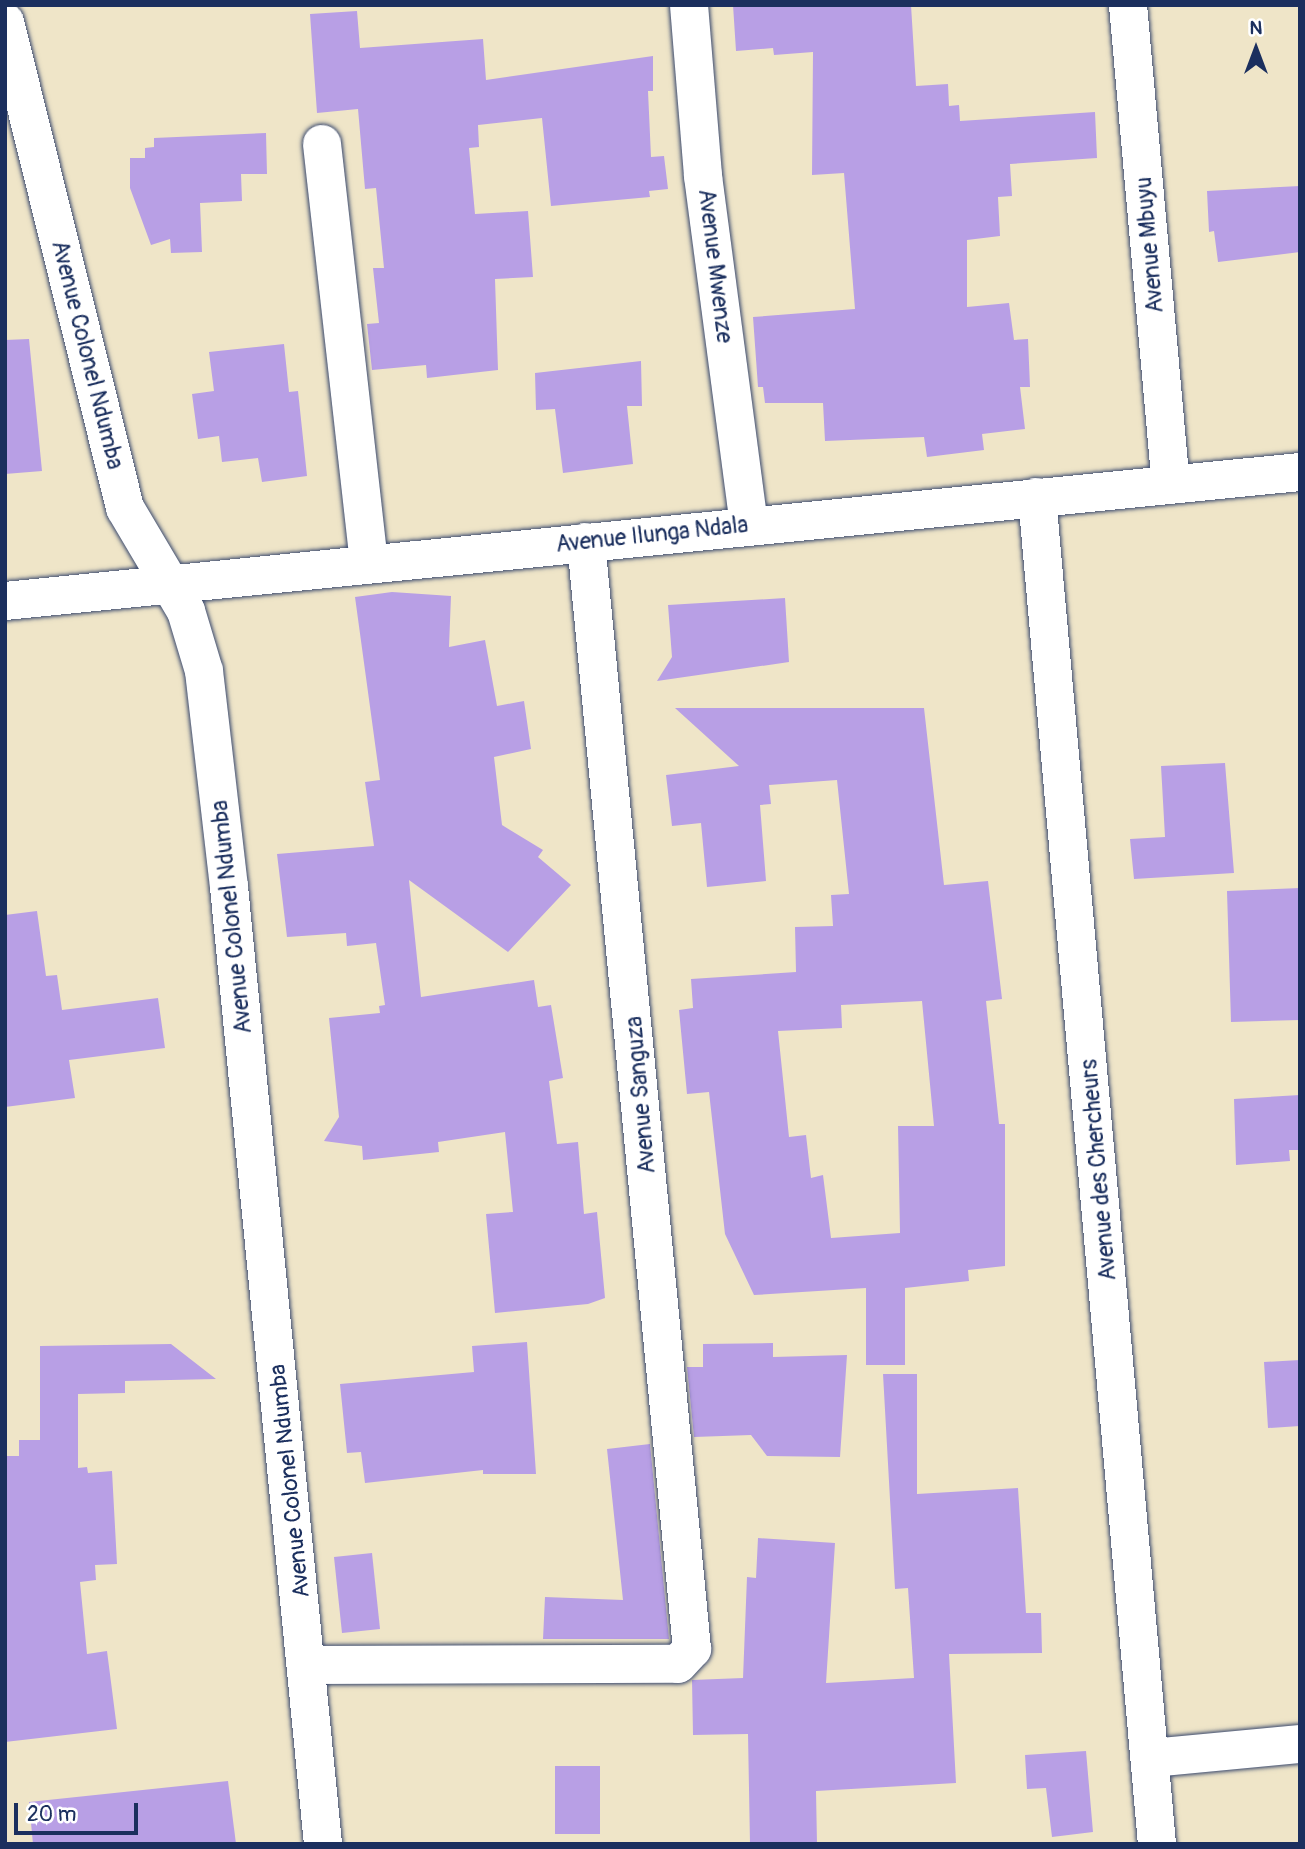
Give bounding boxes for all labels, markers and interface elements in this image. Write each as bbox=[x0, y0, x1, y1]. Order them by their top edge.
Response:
north arrow bbox=[1221, 14, 1291, 84]
text: N bbox=[1250, 16, 1262, 40]
street label: Avenue Mbuyu bbox=[1130, 176, 1170, 314]
street label: Avenue Mwenze bbox=[692, 187, 738, 345]
street label: Avenue Colonel Ndumba bbox=[45, 238, 129, 472]
street label: Avenue Ilunga Ndala bbox=[554, 511, 750, 559]
street label: Avenue Colonel Ndumba bbox=[206, 799, 258, 1035]
street label: Avenue Sanguza bbox=[620, 1015, 662, 1175]
street label: Avenue des Chercheurs bbox=[1076, 1058, 1122, 1282]
street label: Avenue Colonel Ndumba bbox=[264, 1363, 316, 1599]
scale bar bbox=[18, 1790, 142, 1834]
text: 20 m bbox=[27, 1801, 76, 1828]

